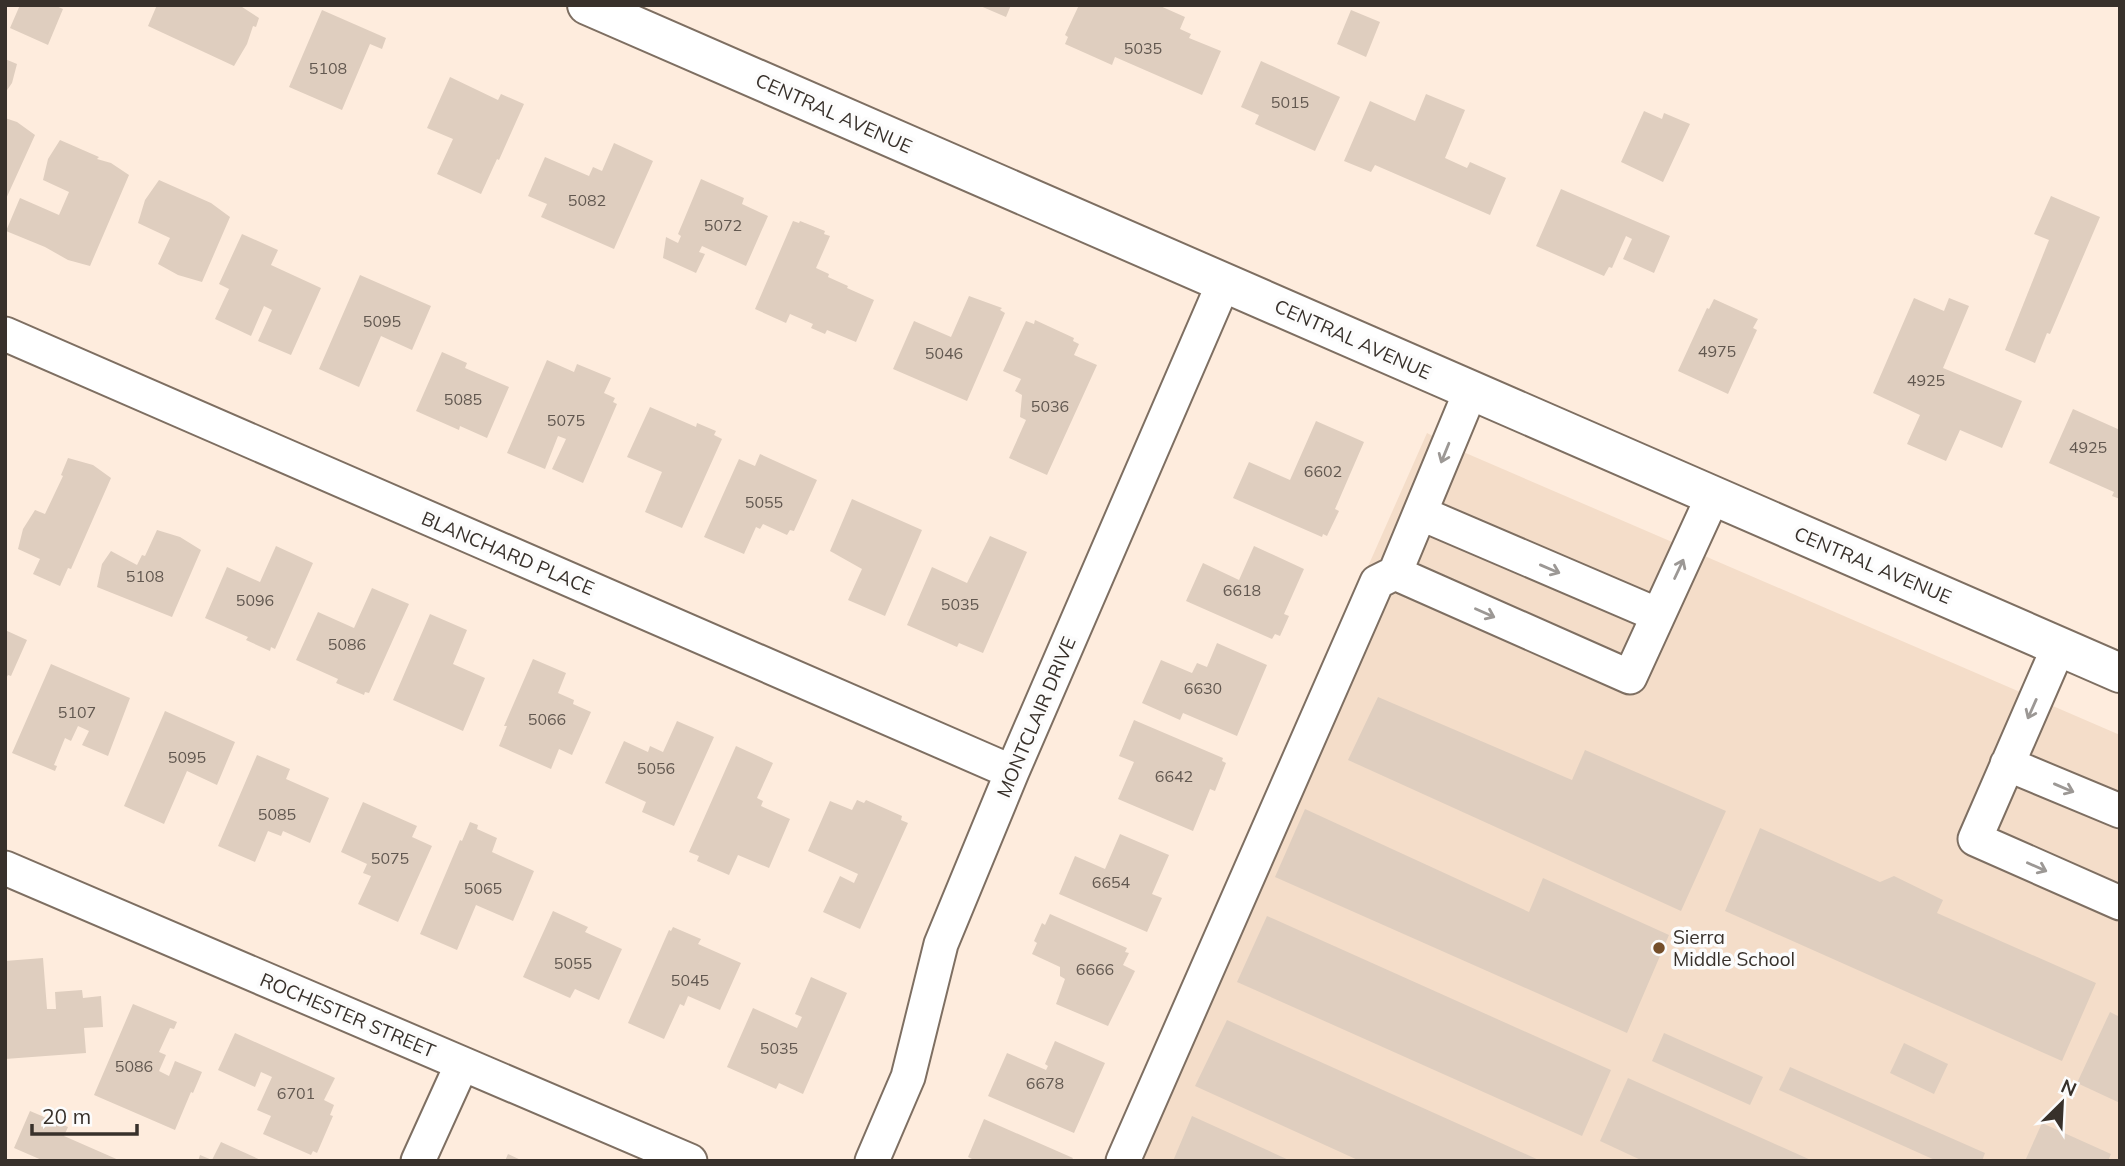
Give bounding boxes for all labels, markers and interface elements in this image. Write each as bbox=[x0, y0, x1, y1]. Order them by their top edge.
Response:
house number: 5035 bbox=[1124, 38, 1162, 58]
house number: 5108 bbox=[309, 58, 347, 78]
street label: CENTRAL AVENUE bbox=[752, 68, 916, 158]
house number: 5015 bbox=[1271, 92, 1309, 112]
house number: 5082 bbox=[568, 190, 606, 210]
house number: 5072 bbox=[704, 215, 742, 235]
street label: CENTRAL AVENUE bbox=[1271, 294, 1435, 384]
house number: 5095 bbox=[363, 311, 401, 331]
house number: 4975 bbox=[1698, 341, 1736, 361]
house number: 5046 bbox=[925, 343, 963, 363]
house number: 4925 bbox=[1907, 370, 1945, 390]
house number: 5085 bbox=[444, 389, 482, 409]
house number: 5036 bbox=[1031, 396, 1069, 416]
house number: 5075 bbox=[547, 410, 585, 430]
house number: 4925 bbox=[2069, 437, 2107, 457]
one-way arrow bbox=[1437, 442, 1450, 463]
house number: 6602 bbox=[1304, 461, 1342, 481]
house number: 5055 bbox=[745, 492, 783, 512]
street label: BLANCHARD PLACE bbox=[418, 506, 598, 600]
street label: CENTRAL AVENUE bbox=[1791, 521, 1955, 609]
one-way arrow bbox=[1673, 559, 1686, 580]
one-way arrow bbox=[1539, 563, 1561, 576]
house number: 5108 bbox=[126, 566, 164, 586]
house number: 6618 bbox=[1223, 580, 1261, 600]
house number: 5096 bbox=[236, 590, 274, 610]
house number: 5035 bbox=[941, 594, 979, 614]
one-way arrow bbox=[1474, 607, 1495, 620]
street label: MONTCLAIR DRIVE bbox=[991, 633, 1081, 801]
house number: 5086 bbox=[328, 634, 366, 654]
house number: 6630 bbox=[1184, 678, 1222, 698]
one-way arrow bbox=[2024, 697, 2037, 719]
house number: 5107 bbox=[58, 702, 96, 722]
house number: 5066 bbox=[528, 709, 566, 729]
house number: 5095 bbox=[168, 747, 206, 767]
house number: 5056 bbox=[637, 758, 675, 778]
house number: 6642 bbox=[1155, 766, 1193, 786]
one-way arrow bbox=[2052, 782, 2074, 795]
house number: 5085 bbox=[258, 804, 296, 824]
house number: 5075 bbox=[371, 848, 409, 868]
one-way arrow bbox=[2026, 861, 2047, 874]
house number: 6654 bbox=[1092, 872, 1131, 892]
house number: 5065 bbox=[464, 878, 502, 898]
place label: Sierra Middle School bbox=[1673, 925, 1795, 971]
marker: Sierra Middle School bbox=[1651, 940, 1667, 956]
house number: 5055 bbox=[554, 953, 592, 973]
house number: 6666 bbox=[1076, 959, 1114, 979]
street label: ROCHESTER STREET bbox=[257, 967, 440, 1063]
house number: 5045 bbox=[671, 970, 709, 990]
house number: 5035 bbox=[760, 1038, 798, 1058]
house number: 5086 bbox=[115, 1056, 153, 1076]
north arrow bbox=[2027, 1068, 2097, 1138]
house number: 6678 bbox=[1026, 1073, 1064, 1093]
text: N bbox=[2057, 1074, 2080, 1101]
house number: 6701 bbox=[277, 1083, 315, 1103]
scale bar bbox=[32, 1092, 136, 1136]
text: 20 m bbox=[42, 1103, 91, 1129]

